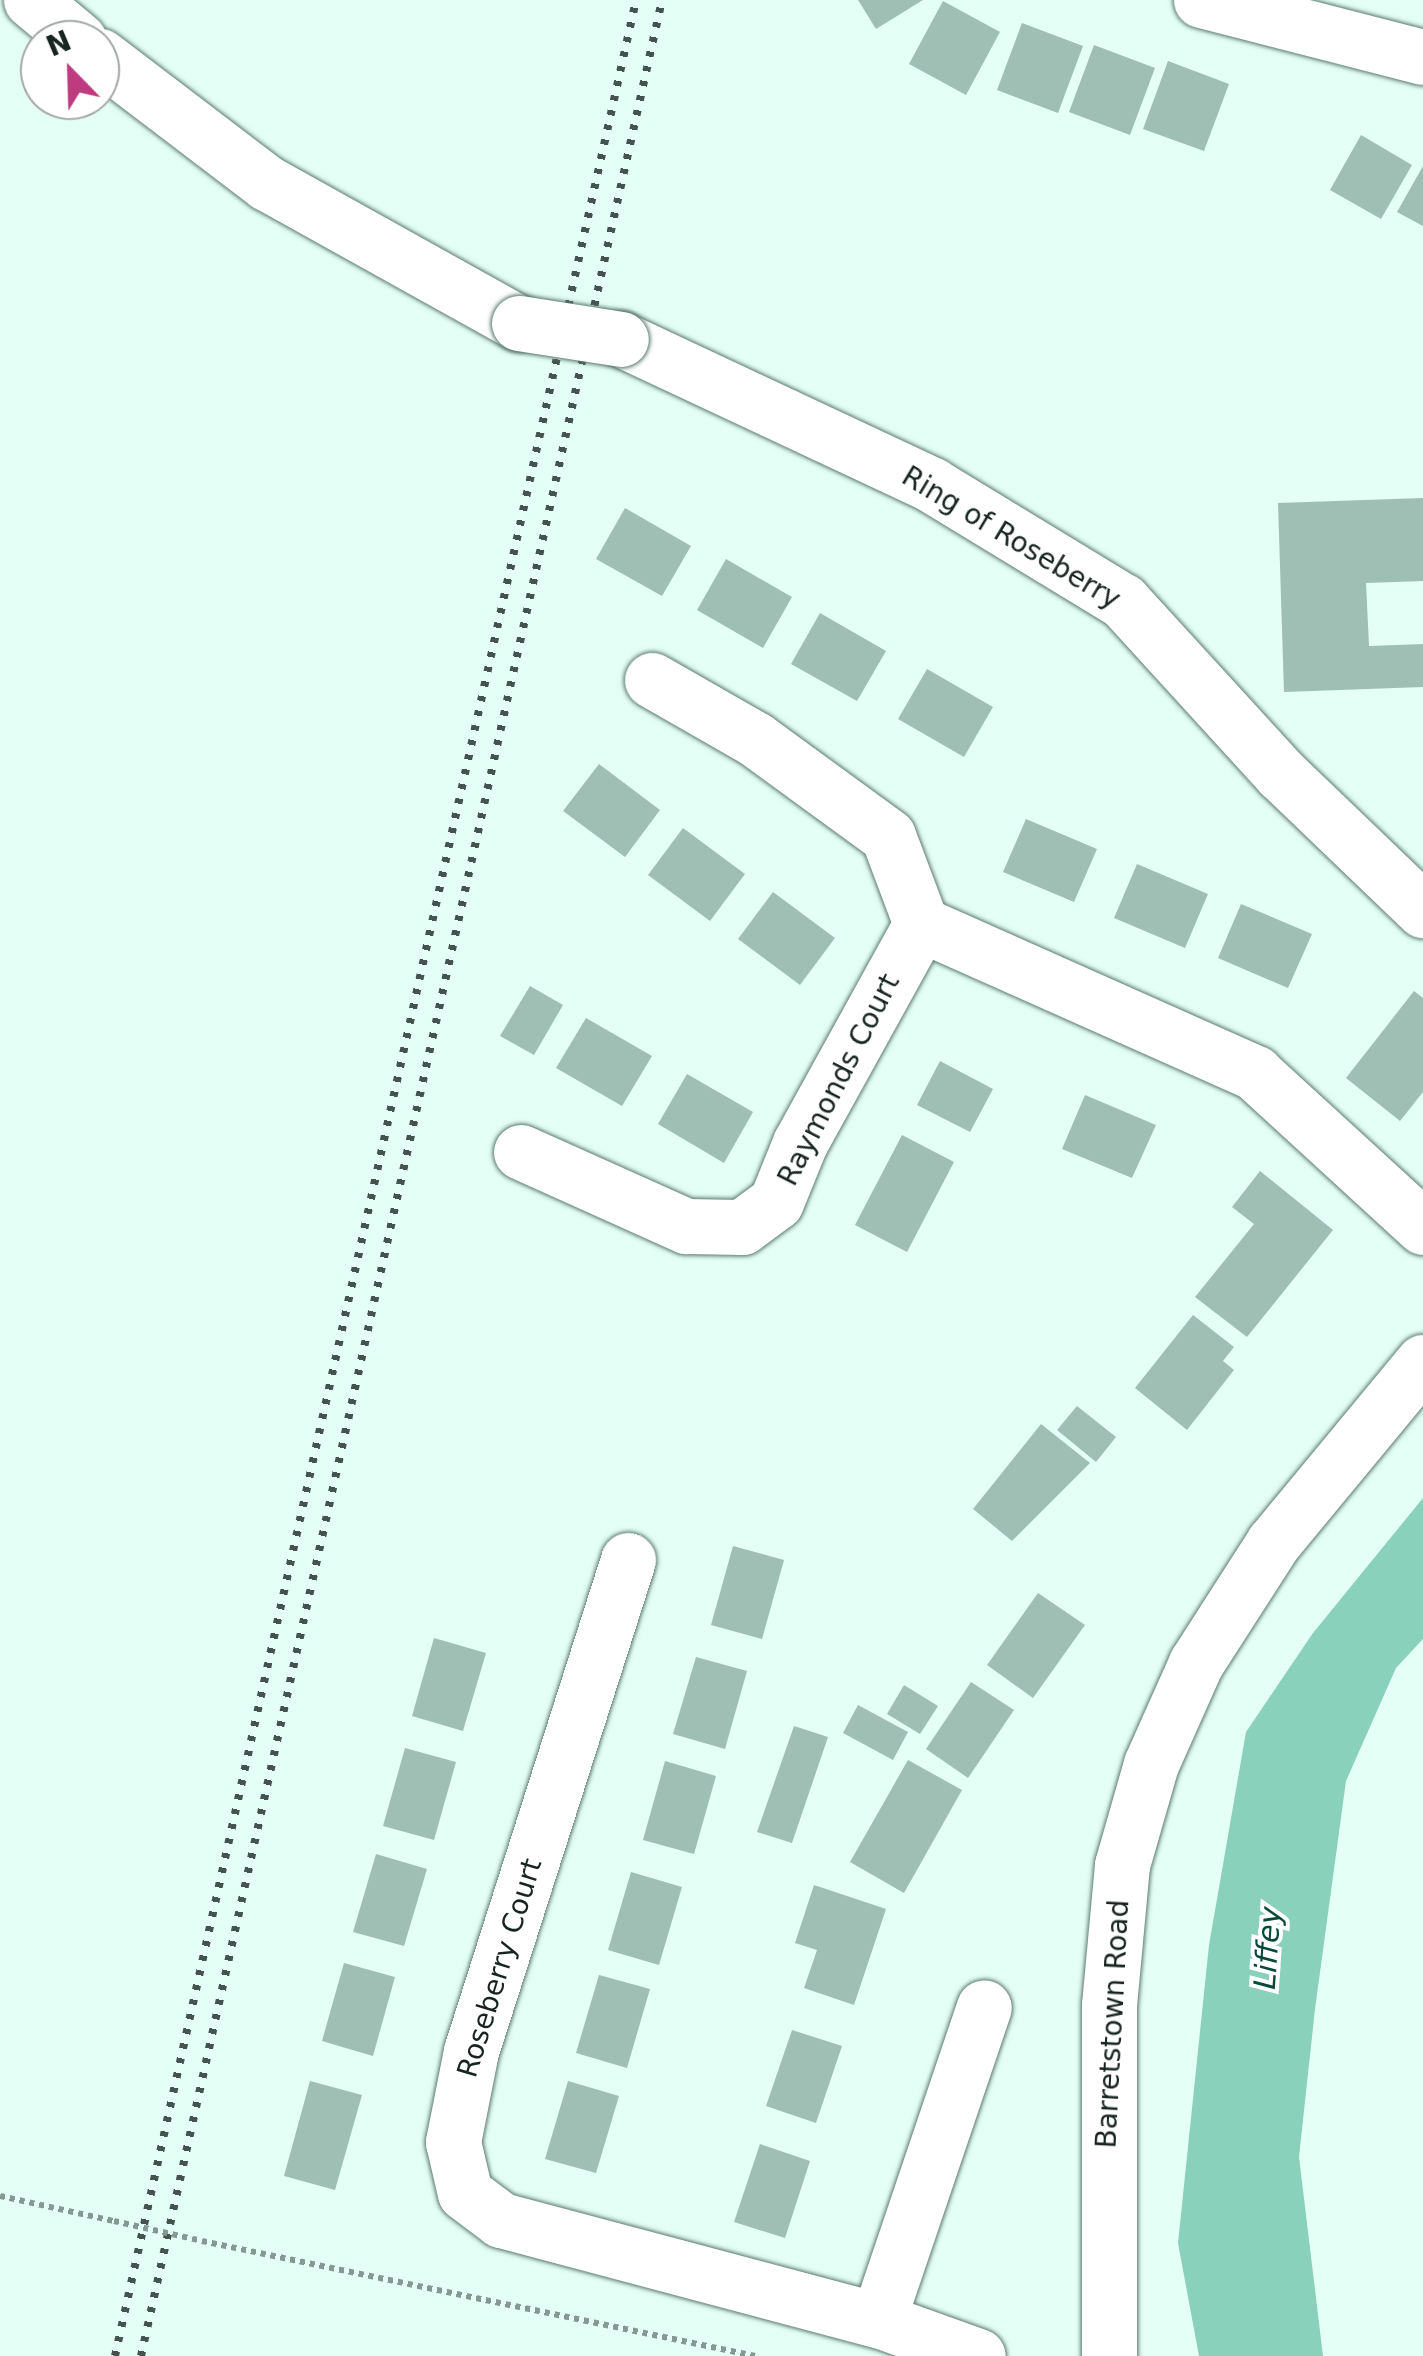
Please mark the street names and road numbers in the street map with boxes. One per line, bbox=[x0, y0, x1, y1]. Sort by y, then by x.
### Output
street label: Ring of Roseberry bbox=[896, 460, 1126, 616]
street label: Raymonds Court bbox=[771, 969, 907, 1191]
street label: Roseberry Court bbox=[451, 1855, 549, 2081]
street label: Barretstown Road bbox=[1090, 1899, 1136, 2149]

